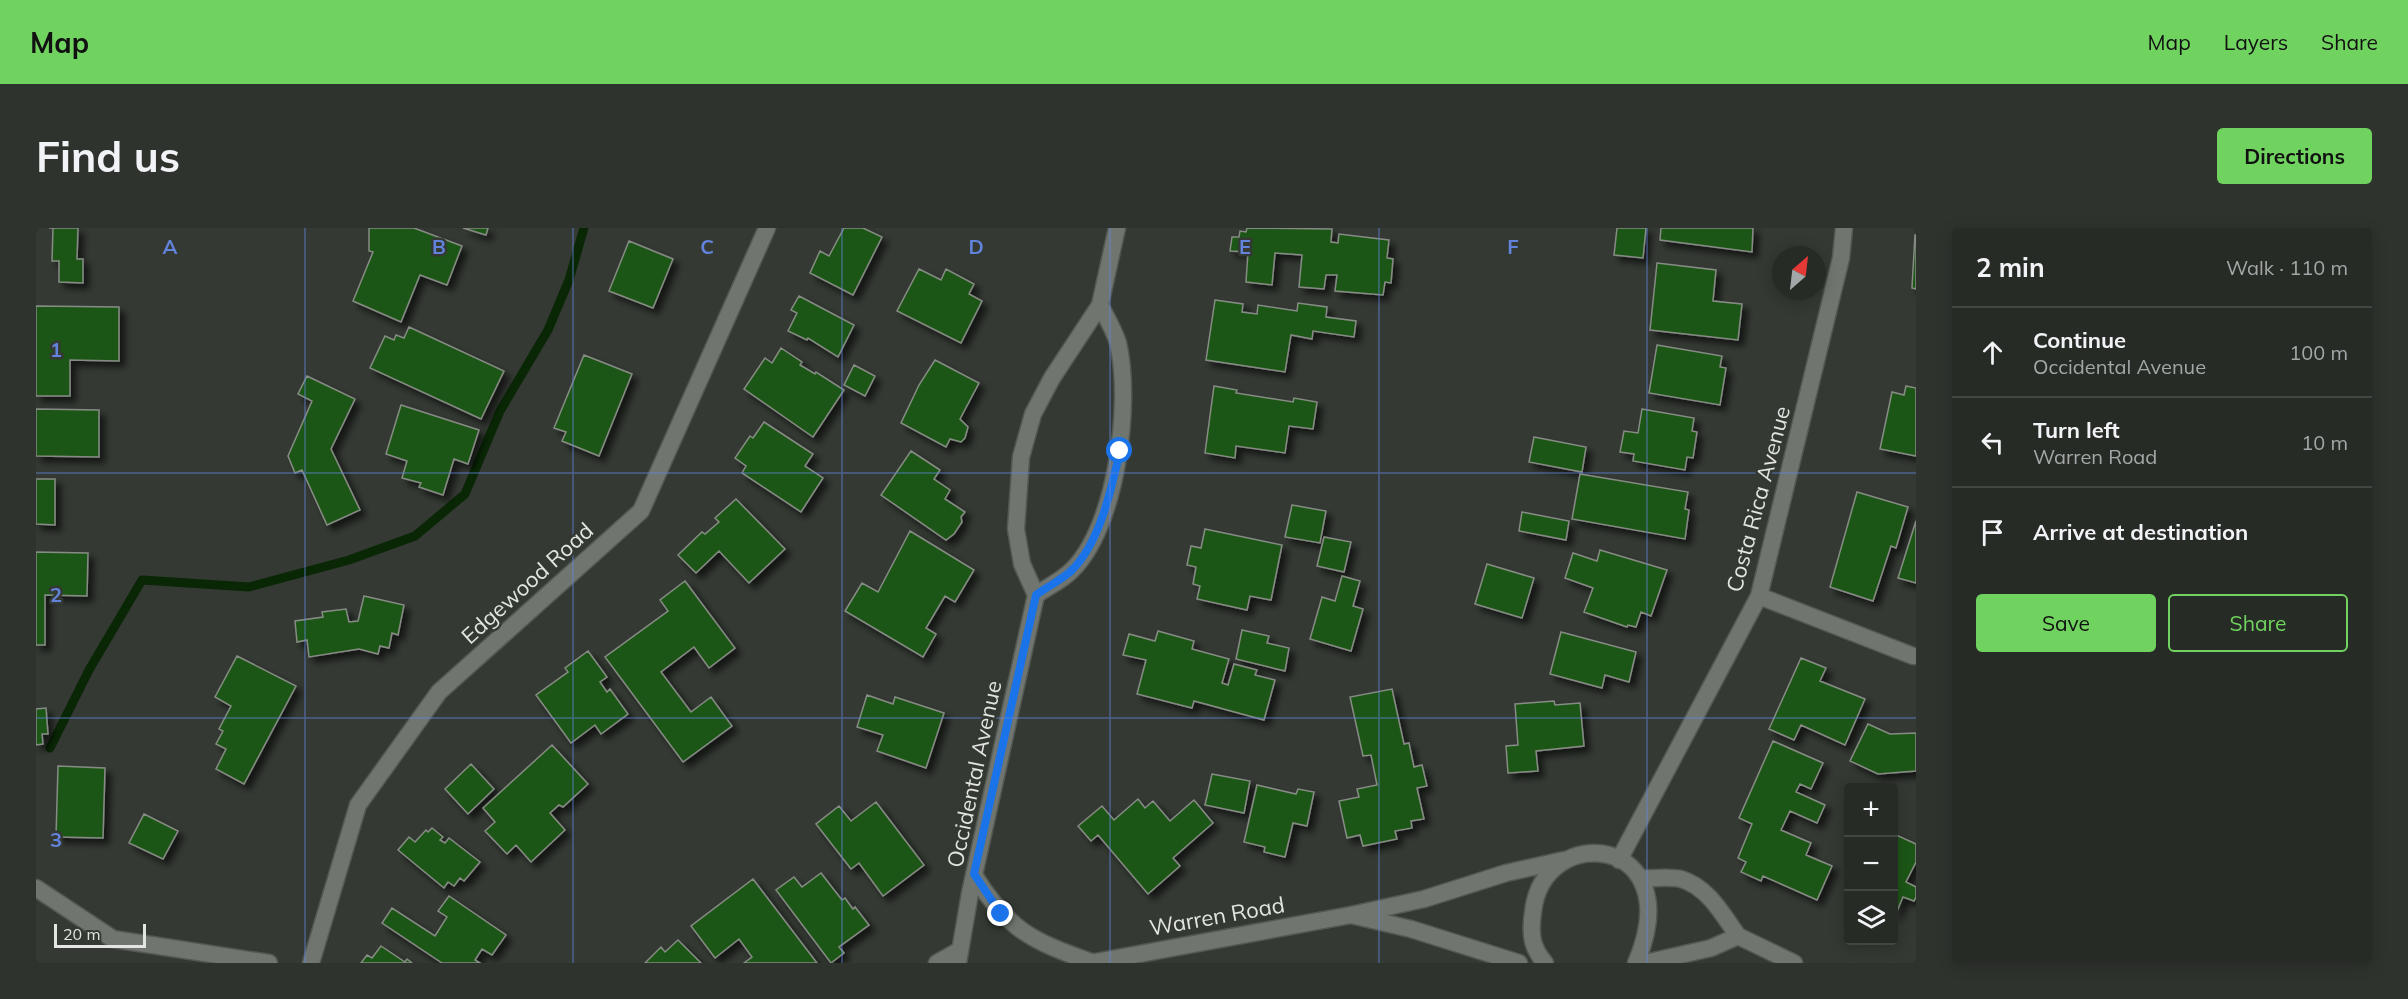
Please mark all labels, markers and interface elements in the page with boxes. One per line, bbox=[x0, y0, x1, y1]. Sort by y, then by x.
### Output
text: Map bbox=[30, 25, 89, 60]
text: Map bbox=[2148, 29, 2191, 55]
text: Layers bbox=[2224, 29, 2288, 55]
text: Share bbox=[2321, 29, 2378, 55]
button: Directions bbox=[2217, 128, 2372, 184]
text: Find us bbox=[36, 130, 180, 183]
text: A bbox=[163, 234, 178, 259]
text: B bbox=[432, 234, 446, 259]
text: C bbox=[700, 234, 714, 259]
text: D bbox=[968, 234, 984, 259]
text: E bbox=[1239, 234, 1251, 259]
text: F bbox=[1507, 234, 1519, 259]
north arrow bbox=[1772, 246, 1826, 300]
text: 2 min bbox=[1976, 251, 2045, 284]
text: Walk · 110 m bbox=[2226, 255, 2348, 280]
text: Continue bbox=[2033, 326, 2126, 354]
icon: ahead bbox=[1976, 336, 2009, 369]
text: 1 bbox=[50, 337, 62, 362]
text: 100 m bbox=[2289, 340, 2348, 365]
text: Occidental Avenue bbox=[2033, 354, 2206, 379]
street label: Costa Rica Avenue bbox=[1720, 403, 1796, 595]
text: Turn left bbox=[2033, 416, 2120, 444]
icon: left bbox=[1976, 426, 2009, 459]
text: 10 m bbox=[2301, 430, 2348, 455]
route start bbox=[1106, 437, 1132, 463]
text: Warren Road bbox=[2033, 444, 2157, 469]
street label: Edgewood Road bbox=[455, 516, 599, 650]
icon: arrive bbox=[1976, 516, 2009, 549]
text: Arrive at destination bbox=[2033, 518, 2248, 546]
text: 2 bbox=[50, 582, 62, 607]
button: Save bbox=[1976, 594, 2156, 652]
button: Share bbox=[2168, 594, 2348, 652]
street label: Occidental Avenue bbox=[941, 678, 1007, 870]
map controls bbox=[1844, 783, 1898, 945]
button: + bbox=[1844, 783, 1898, 837]
text: 3 bbox=[50, 827, 62, 852]
button: − bbox=[1844, 837, 1898, 891]
street label: Warren Road bbox=[1147, 890, 1287, 942]
button: layers bbox=[1844, 891, 1898, 945]
route end bbox=[987, 900, 1013, 926]
scale bar bbox=[54, 921, 146, 948]
text: 20 m bbox=[63, 924, 100, 944]

